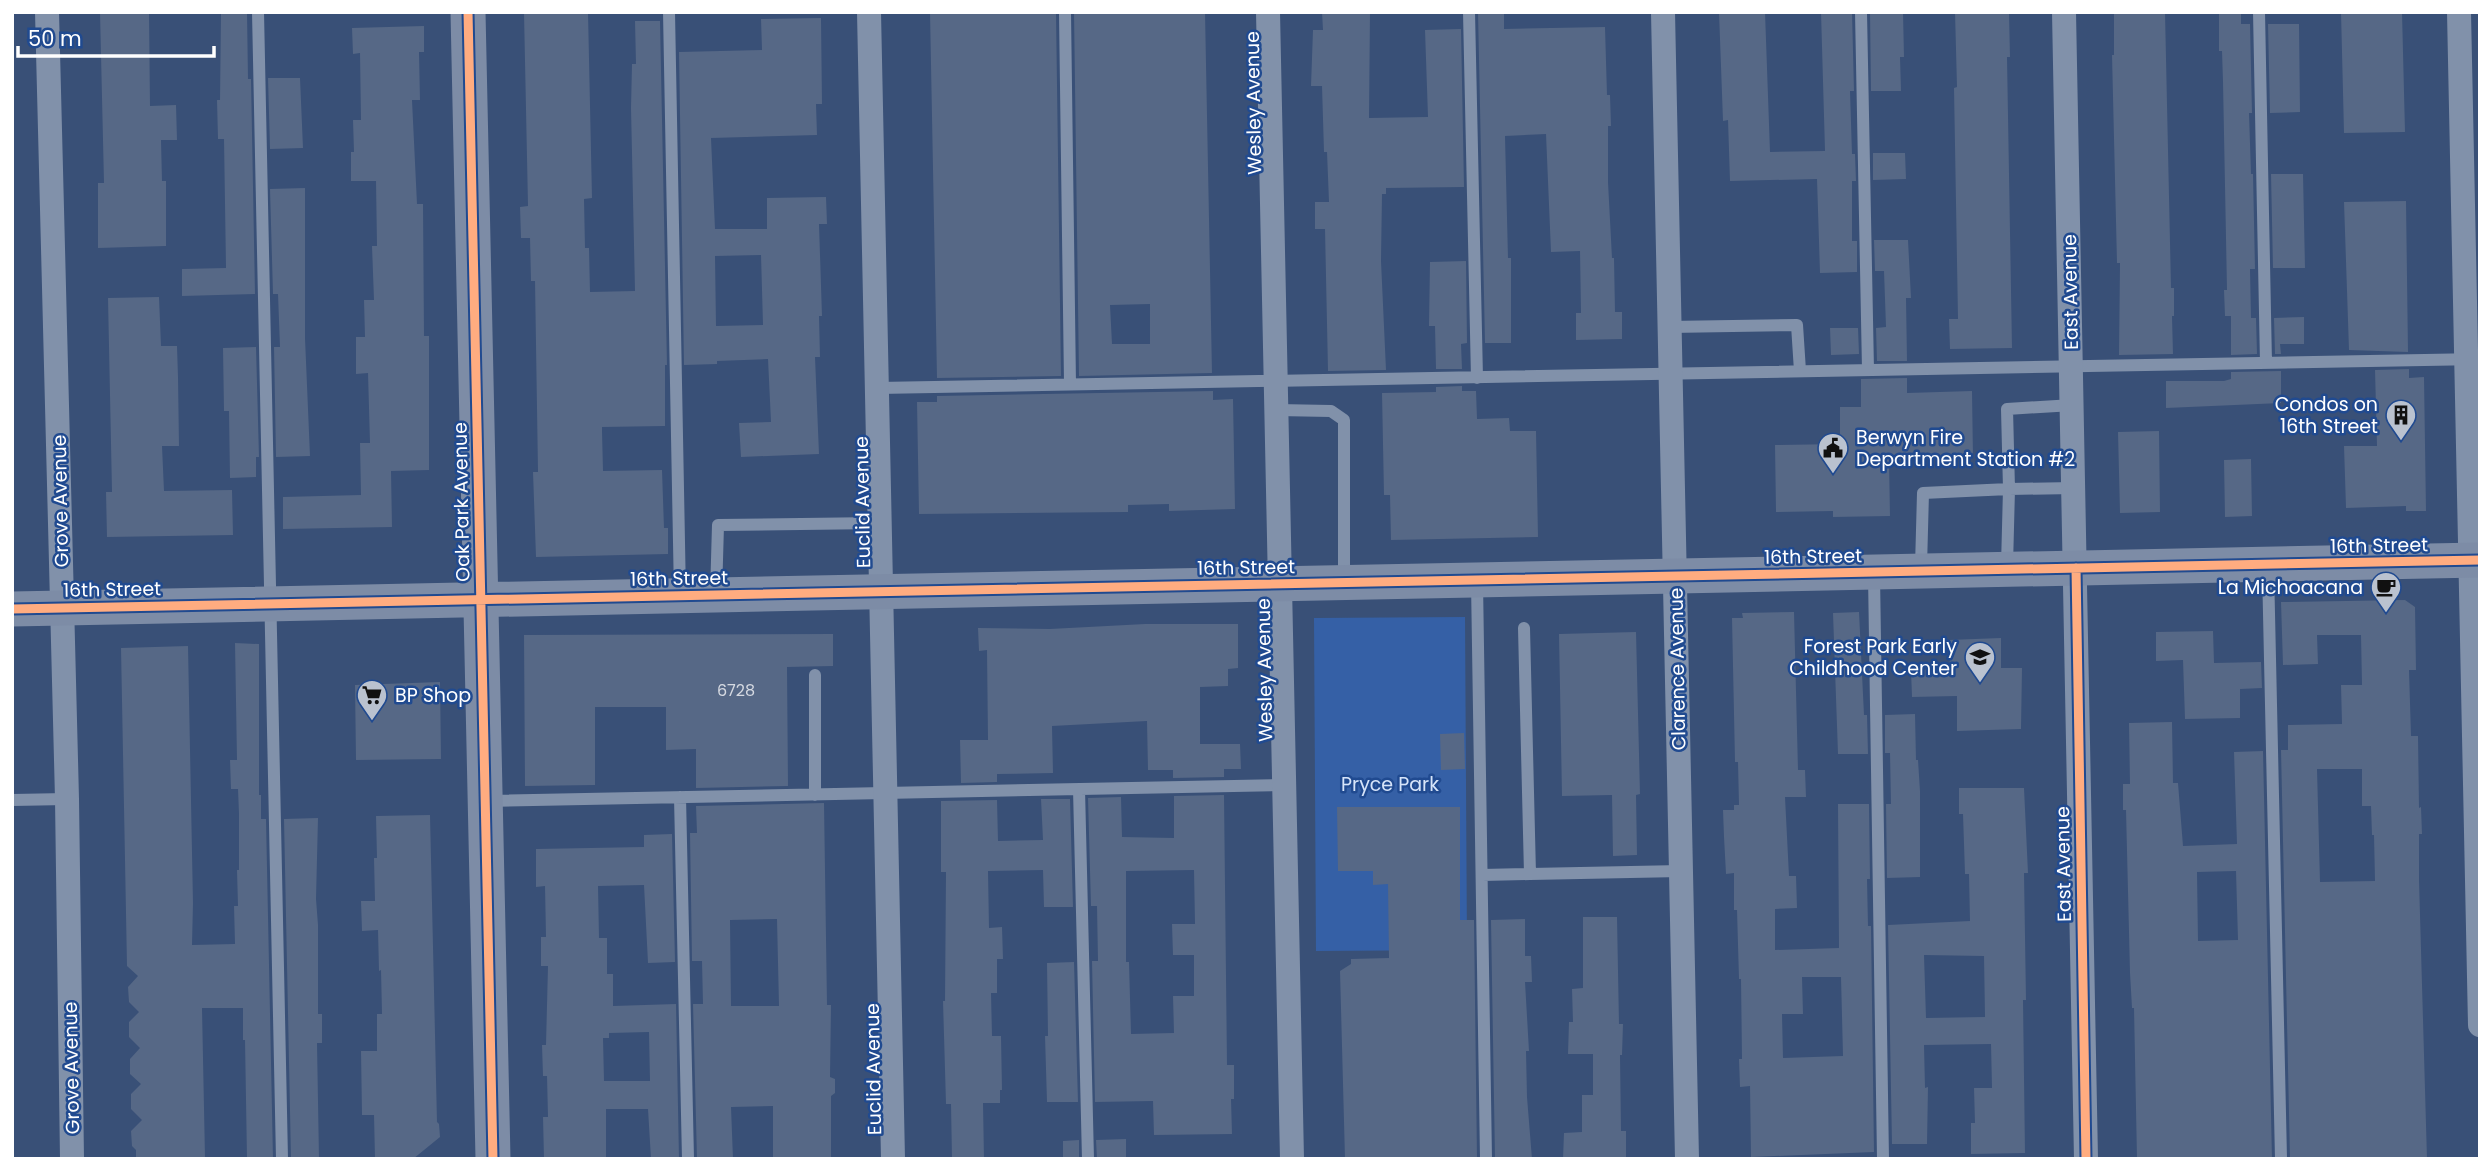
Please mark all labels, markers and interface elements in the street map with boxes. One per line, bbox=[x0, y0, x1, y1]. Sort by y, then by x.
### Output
scale bar bbox=[18, 14, 214, 58]
text: 50 m bbox=[28, 24, 82, 53]
street label: Wesley Avenue bbox=[1239, 31, 1268, 175]
street label: East Avenue bbox=[2056, 234, 2085, 350]
place label: Condos on 16th Street bbox=[2275, 391, 2378, 440]
building icon: Condos on 16th Street bbox=[2384, 398, 2418, 442]
street label: Oak Park Avenue bbox=[447, 422, 476, 582]
place label: Berwyn Fire Department Station #2 bbox=[1856, 424, 2075, 473]
public building icon: Berwyn Fire Department Station #2 bbox=[1816, 431, 1850, 475]
street label: Grove Avenue bbox=[46, 434, 75, 568]
street label: Euclid Avenue bbox=[848, 436, 877, 568]
street label: 16th Street bbox=[2330, 531, 2428, 560]
street label: 16th Street bbox=[1764, 542, 1862, 571]
street label: 16th Street bbox=[1197, 553, 1295, 582]
street label: 16th Street bbox=[630, 564, 728, 593]
cafe icon: La Michoacana bbox=[2369, 570, 2403, 614]
place label: La Michoacana bbox=[2218, 574, 2363, 601]
street label: 16th Street bbox=[63, 575, 161, 604]
street label: Clarence Avenue bbox=[1663, 587, 1692, 751]
street label: Wesley Avenue bbox=[1250, 598, 1279, 742]
place label: Forest Park Early Childhood Center bbox=[1789, 633, 1957, 682]
school or university icon: Forest Park Early Childhood Center bbox=[1963, 640, 1997, 684]
supermarket icon: BP Shop bbox=[355, 678, 389, 722]
house number: 6728 bbox=[717, 679, 755, 702]
place label: BP Shop bbox=[395, 682, 471, 709]
park label: Pryce Park bbox=[1341, 771, 1439, 798]
street label: East Avenue bbox=[2049, 806, 2078, 922]
street label: Grove Avenue bbox=[57, 1001, 86, 1135]
street label: Euclid Avenue bbox=[859, 1003, 888, 1135]

